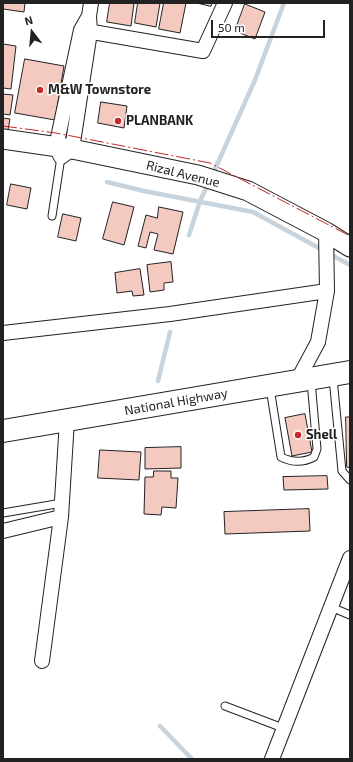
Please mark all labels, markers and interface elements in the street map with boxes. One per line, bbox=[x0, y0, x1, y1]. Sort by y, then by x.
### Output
north arrow bbox=[12, 12, 52, 52]
scale bar bbox=[213, 12, 327, 38]
text: N bbox=[23, 13, 34, 27]
text: 50 m bbox=[218, 20, 245, 34]
place label: M&W Townstore bbox=[48, 82, 151, 98]
marker: M&W Townstore bbox=[35, 85, 45, 95]
place label: PLANBANK bbox=[126, 113, 193, 129]
marker: PLANBANK bbox=[113, 116, 123, 126]
street label: Rizal Avenue bbox=[145, 157, 221, 191]
street label: National Highway bbox=[123, 385, 229, 419]
place label: Shell bbox=[306, 427, 337, 443]
marker: Shell bbox=[293, 430, 303, 440]

